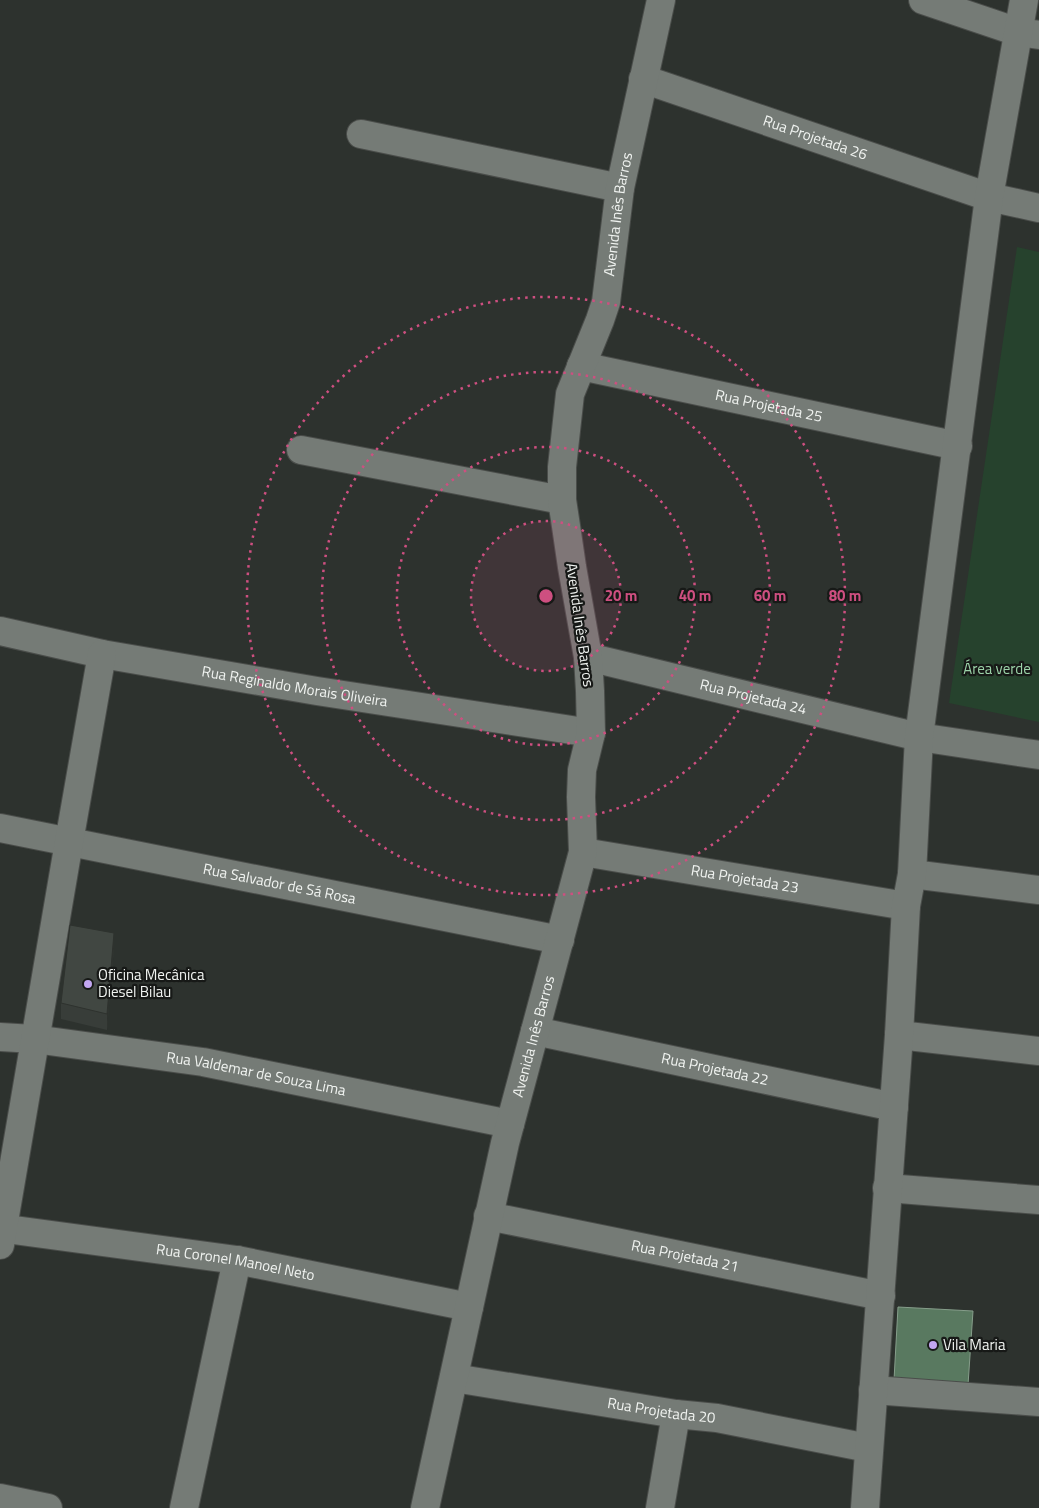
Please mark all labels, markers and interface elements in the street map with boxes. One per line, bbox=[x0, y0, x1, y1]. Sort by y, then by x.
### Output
street label: Rua Projetada 26 bbox=[760, 109, 871, 166]
street label: Avenida Inês Barros bbox=[597, 150, 638, 278]
street label: Rua Projetada 25 bbox=[713, 383, 825, 428]
street label: Avenida Inês Barros bbox=[560, 561, 601, 688]
text: 20 m bbox=[605, 584, 637, 607]
text: 40 m bbox=[679, 584, 711, 607]
text: 60 m bbox=[754, 584, 786, 607]
text: 80 m bbox=[829, 584, 861, 607]
centre of rings bbox=[537, 587, 555, 605]
park label: Área verde bbox=[963, 657, 1031, 680]
street label: Rua Reginaldo Morais Oliveira bbox=[200, 659, 390, 713]
street label: Rua Projetada 24 bbox=[698, 672, 809, 720]
street label: Rua Salvador de Sá Rosa bbox=[201, 857, 359, 910]
street label: Rua Projetada 23 bbox=[689, 858, 801, 899]
place label: Oficina Mecânica Diesel Bilau bbox=[98, 963, 205, 1003]
street label: Avenida Inês Barros bbox=[506, 973, 560, 1100]
marker: Oficina Mecânica Diesel Bilau bbox=[82, 978, 94, 990]
street label: Rua Valdemar de Souza Lima bbox=[165, 1045, 349, 1102]
street label: Rua Projetada 22 bbox=[659, 1046, 771, 1091]
street label: Rua Projetada 21 bbox=[629, 1233, 741, 1278]
street label: Rua Coronel Manoel Neto bbox=[155, 1237, 317, 1287]
place label: Vila Maria bbox=[943, 1333, 1006, 1356]
marker: Vila Maria bbox=[927, 1339, 939, 1351]
street label: Rua Projetada 20 bbox=[606, 1391, 717, 1429]

